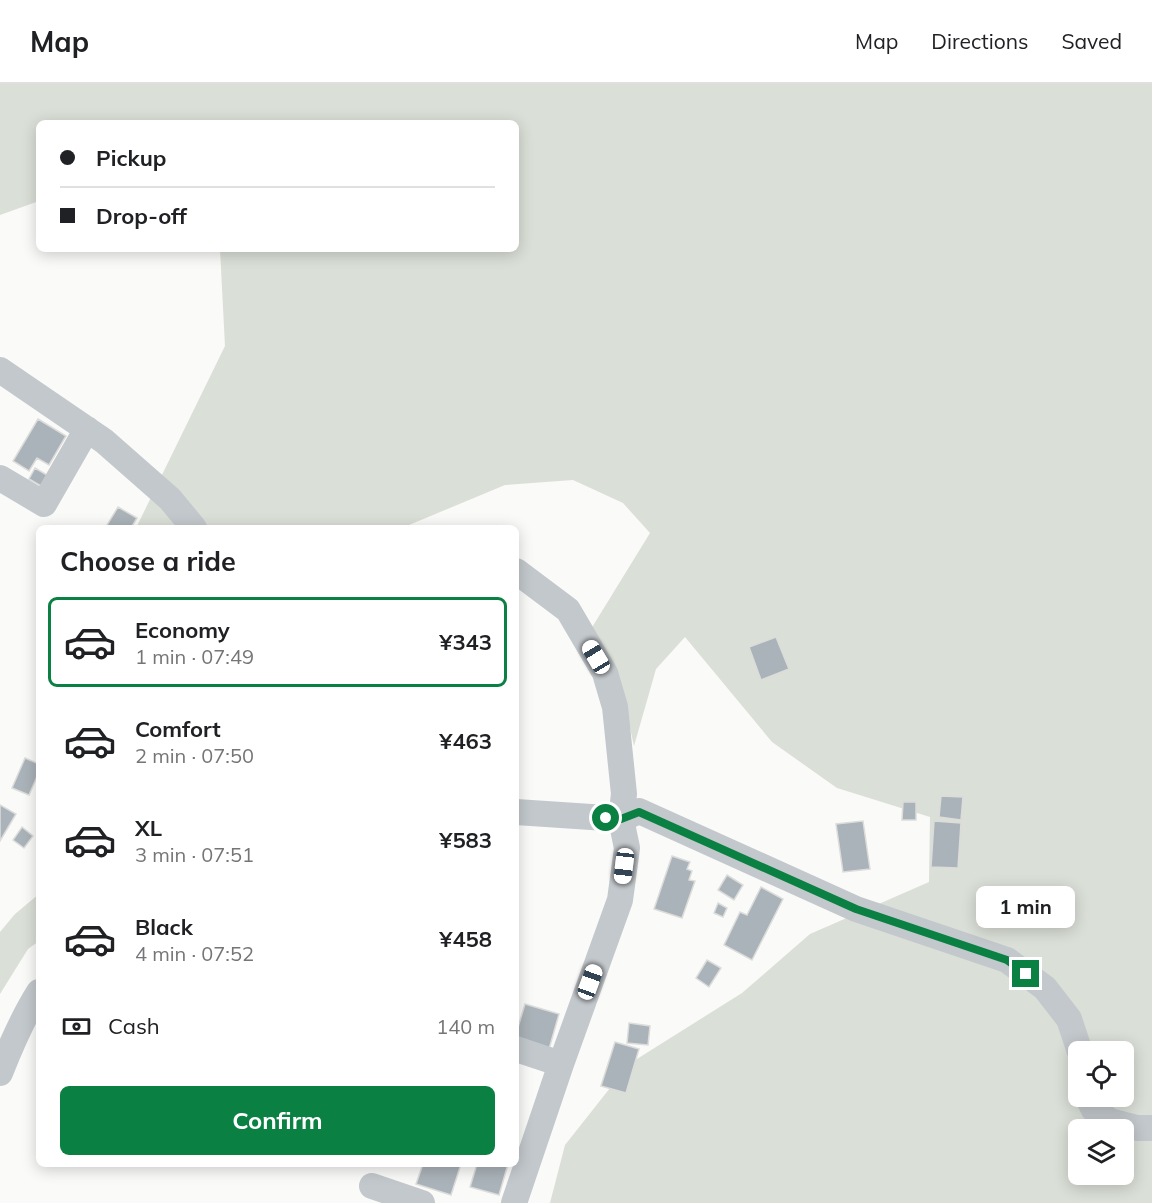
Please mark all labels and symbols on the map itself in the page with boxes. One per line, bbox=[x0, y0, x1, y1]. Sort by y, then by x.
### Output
car bbox=[579, 637, 613, 677]
route start bbox=[592, 804, 619, 831]
car bbox=[613, 847, 635, 885]
callout: 1 min bbox=[976, 887, 1076, 929]
route end bbox=[1012, 960, 1039, 987]
car bbox=[575, 962, 605, 1002]

